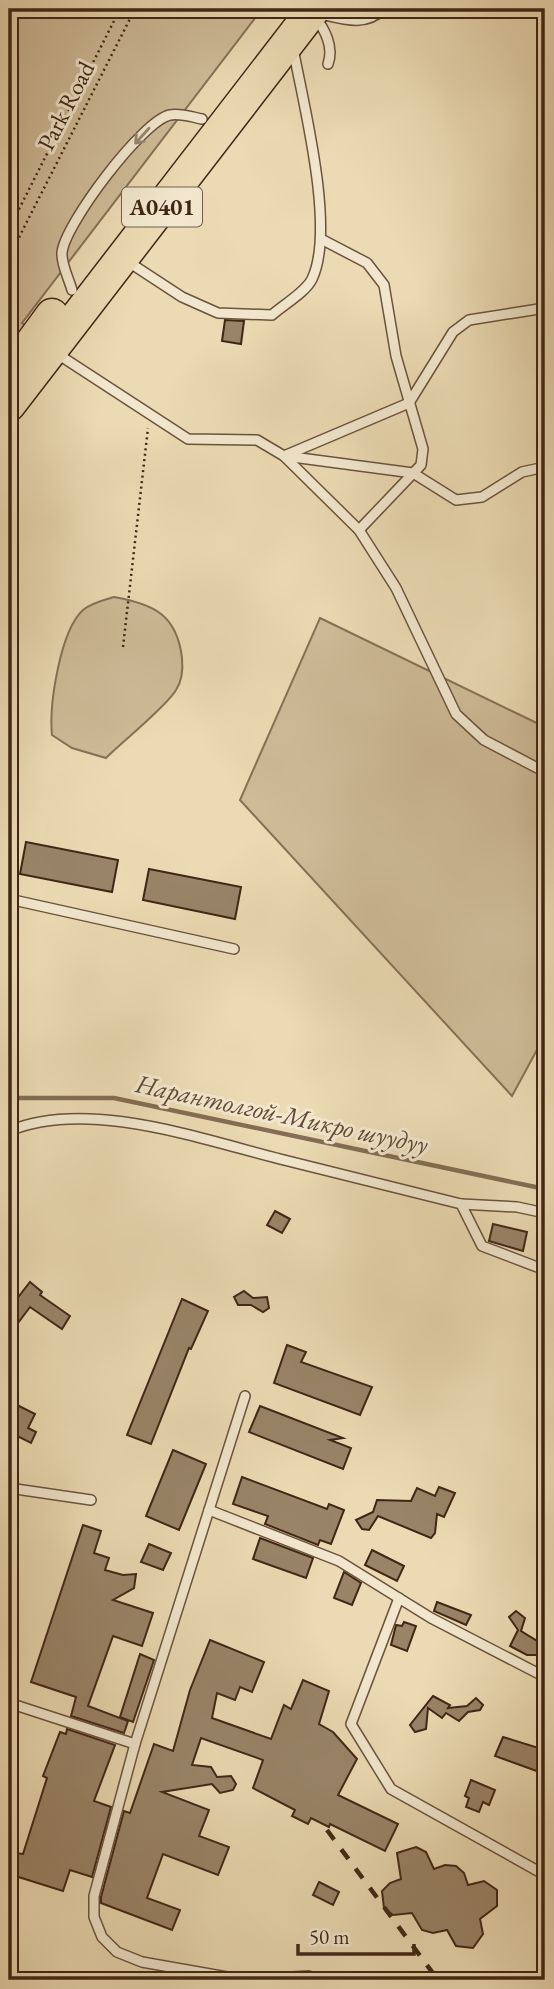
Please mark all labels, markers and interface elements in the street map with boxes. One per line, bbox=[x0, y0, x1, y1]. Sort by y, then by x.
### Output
street label: Park Road bbox=[30, 55, 102, 156]
one-way arrow bbox=[134, 127, 150, 145]
road number: A0401 bbox=[122, 188, 202, 227]
water label: Нарантолгой-Микро шуудуу bbox=[132, 1066, 432, 1162]
scale bar bbox=[298, 1912, 414, 1956]
text: 50 m bbox=[309, 1923, 350, 1950]

